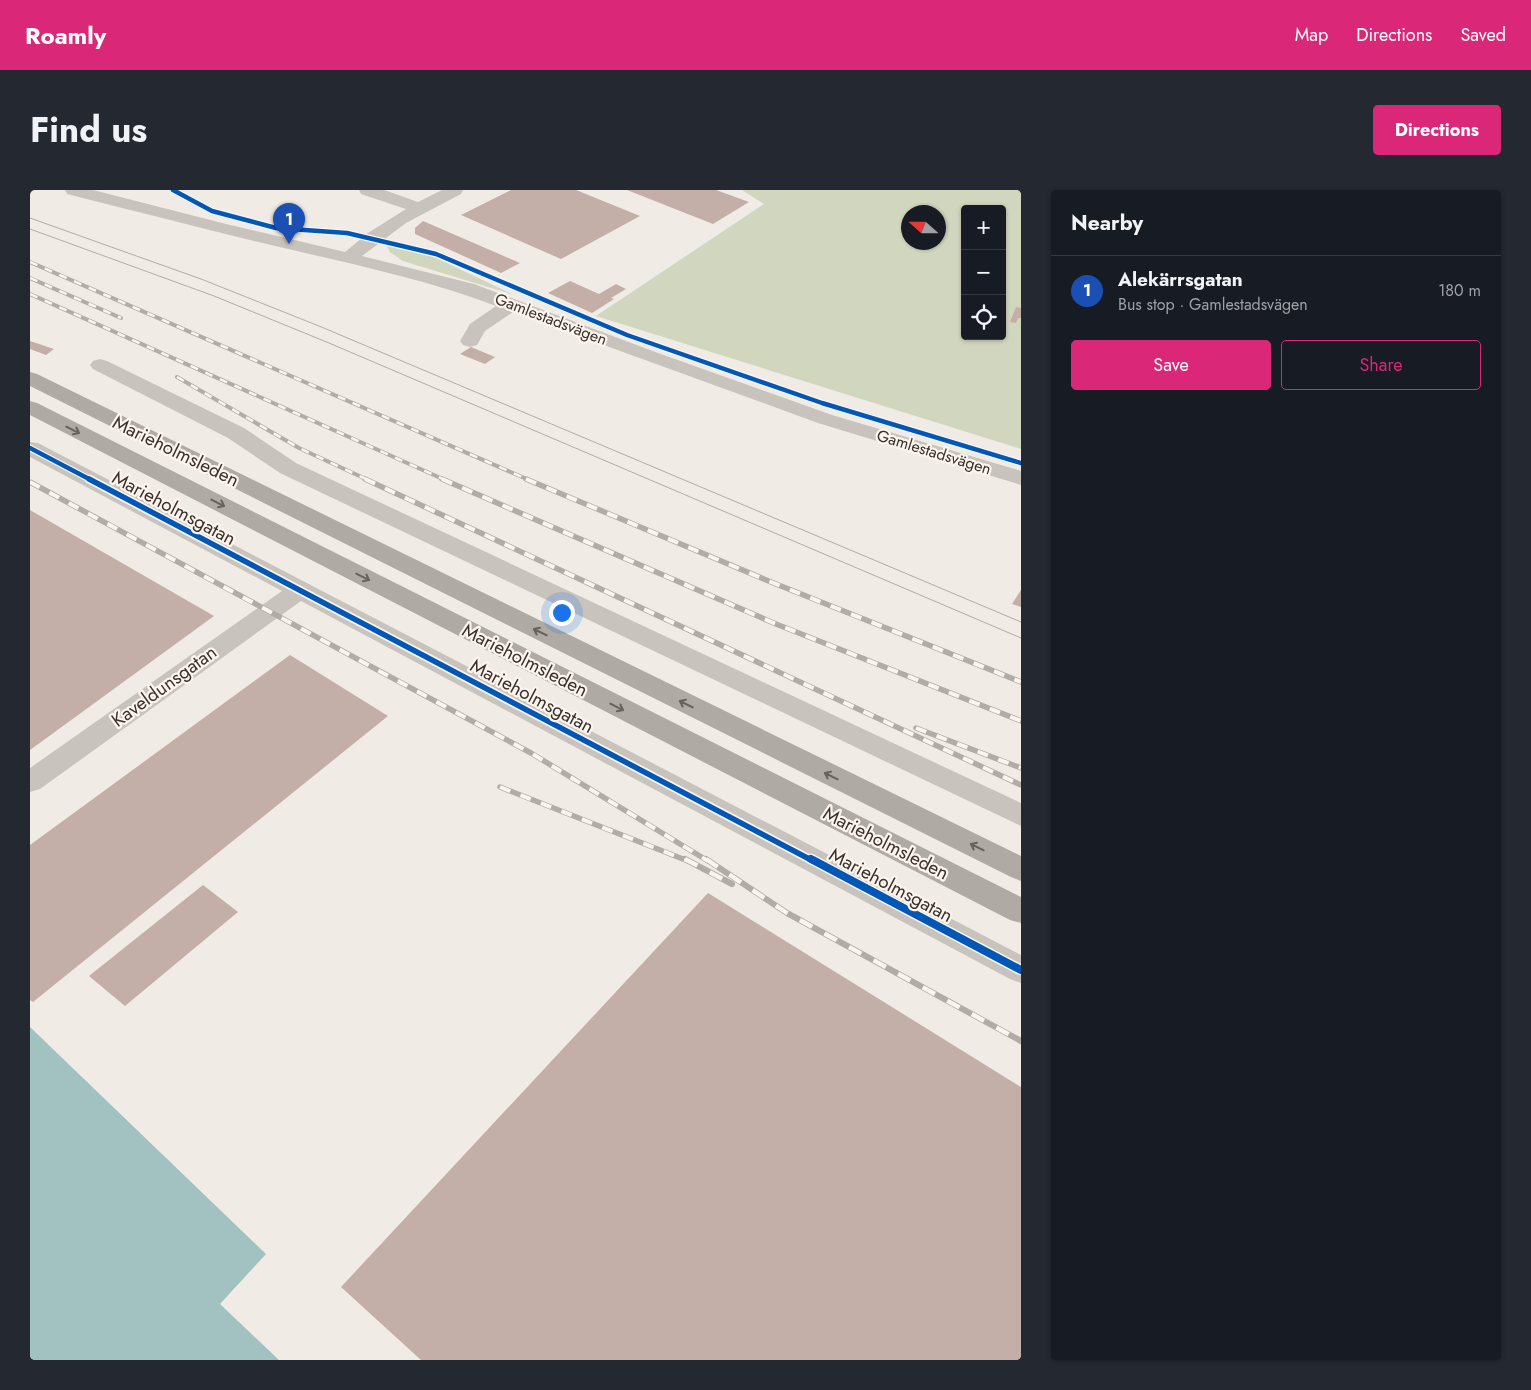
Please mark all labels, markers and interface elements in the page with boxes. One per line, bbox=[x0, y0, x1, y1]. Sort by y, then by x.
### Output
text: Roamly bbox=[25, 18, 106, 53]
text: Map bbox=[1295, 22, 1328, 48]
text: Directions bbox=[1356, 22, 1432, 48]
text: Saved bbox=[1460, 22, 1506, 48]
text: Find us bbox=[30, 105, 147, 155]
button: Directions bbox=[1373, 105, 1501, 155]
pin: 1 bbox=[273, 203, 305, 244]
north arrow bbox=[901, 205, 946, 250]
map controls bbox=[961, 205, 1006, 340]
button: + bbox=[961, 205, 1006, 250]
text: Nearby bbox=[1071, 208, 1143, 238]
button: − bbox=[961, 250, 1006, 295]
text: Alekärrsgatan bbox=[1118, 266, 1243, 293]
text: 1 bbox=[1083, 279, 1091, 302]
text: 180 m bbox=[1438, 279, 1481, 302]
street label: Gamlestadsvägen bbox=[492, 287, 610, 351]
text: Bus stop · Gamlestadsvägen bbox=[1118, 293, 1308, 316]
button: locate bbox=[961, 295, 1006, 340]
button: Save bbox=[1071, 340, 1271, 390]
button: Share bbox=[1281, 340, 1481, 390]
street label: Marieholmsleden bbox=[108, 409, 244, 493]
street label: Gamlestadsvägen bbox=[874, 424, 994, 480]
one-way arrow bbox=[66, 425, 81, 435]
street label: Marieholmsgatan bbox=[107, 464, 241, 552]
one-way arrow bbox=[210, 499, 225, 508]
one-way arrow bbox=[355, 573, 370, 582]
your location bbox=[549, 600, 575, 626]
street label: Marieholmsleden bbox=[458, 617, 592, 703]
one-way arrow bbox=[533, 627, 548, 636]
street label: Kaveldunsgatan bbox=[106, 639, 222, 733]
street label: Marieholmsgatan bbox=[465, 652, 599, 740]
one-way arrow bbox=[678, 699, 693, 709]
one-way arrow bbox=[609, 702, 624, 712]
one-way arrow bbox=[824, 771, 839, 780]
street label: Marieholmsleden bbox=[819, 800, 953, 886]
street label: Marieholmsgatan bbox=[824, 841, 958, 929]
one-way arrow bbox=[970, 842, 985, 852]

